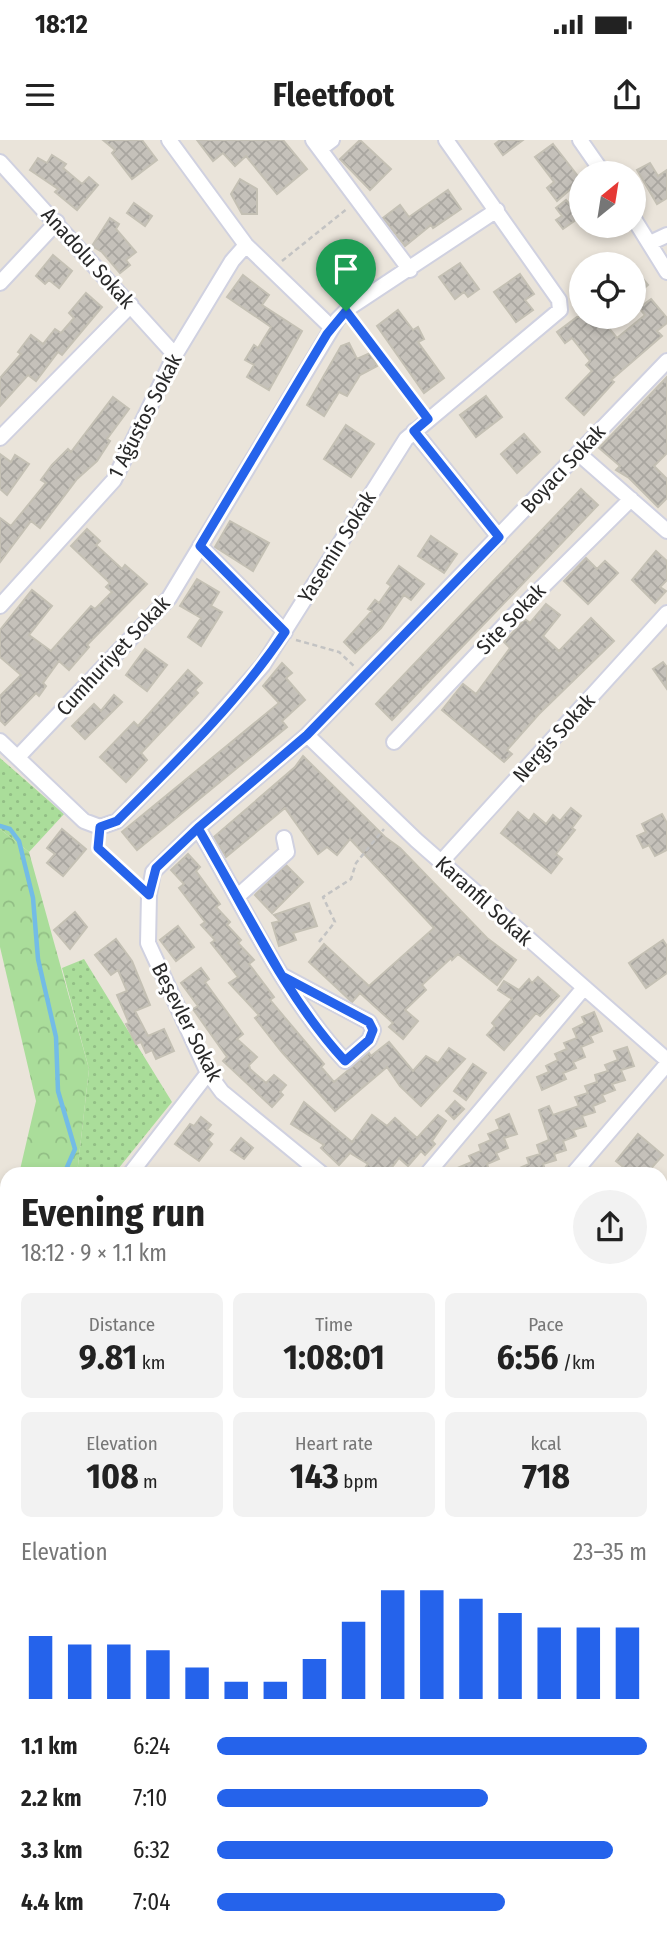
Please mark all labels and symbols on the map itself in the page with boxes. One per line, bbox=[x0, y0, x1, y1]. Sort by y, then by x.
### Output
north arrow bbox=[569, 161, 646, 238]
street label: Anadolu Sokak bbox=[36, 202, 140, 314]
pin bbox=[316, 239, 376, 311]
street label: 1 Ağustos Sokak bbox=[102, 349, 188, 483]
street label: Boyacı Sokak bbox=[515, 419, 611, 519]
street label: Yasemin Sokak bbox=[292, 486, 382, 608]
street label: Site Sokak bbox=[471, 578, 551, 660]
street label: Cumhuriyet Sokak bbox=[51, 590, 175, 721]
street label: Nergis Sokak bbox=[507, 688, 601, 788]
street label: Karanfil Sokak bbox=[430, 851, 538, 952]
street label: Beşevler Sokak bbox=[146, 958, 228, 1086]

